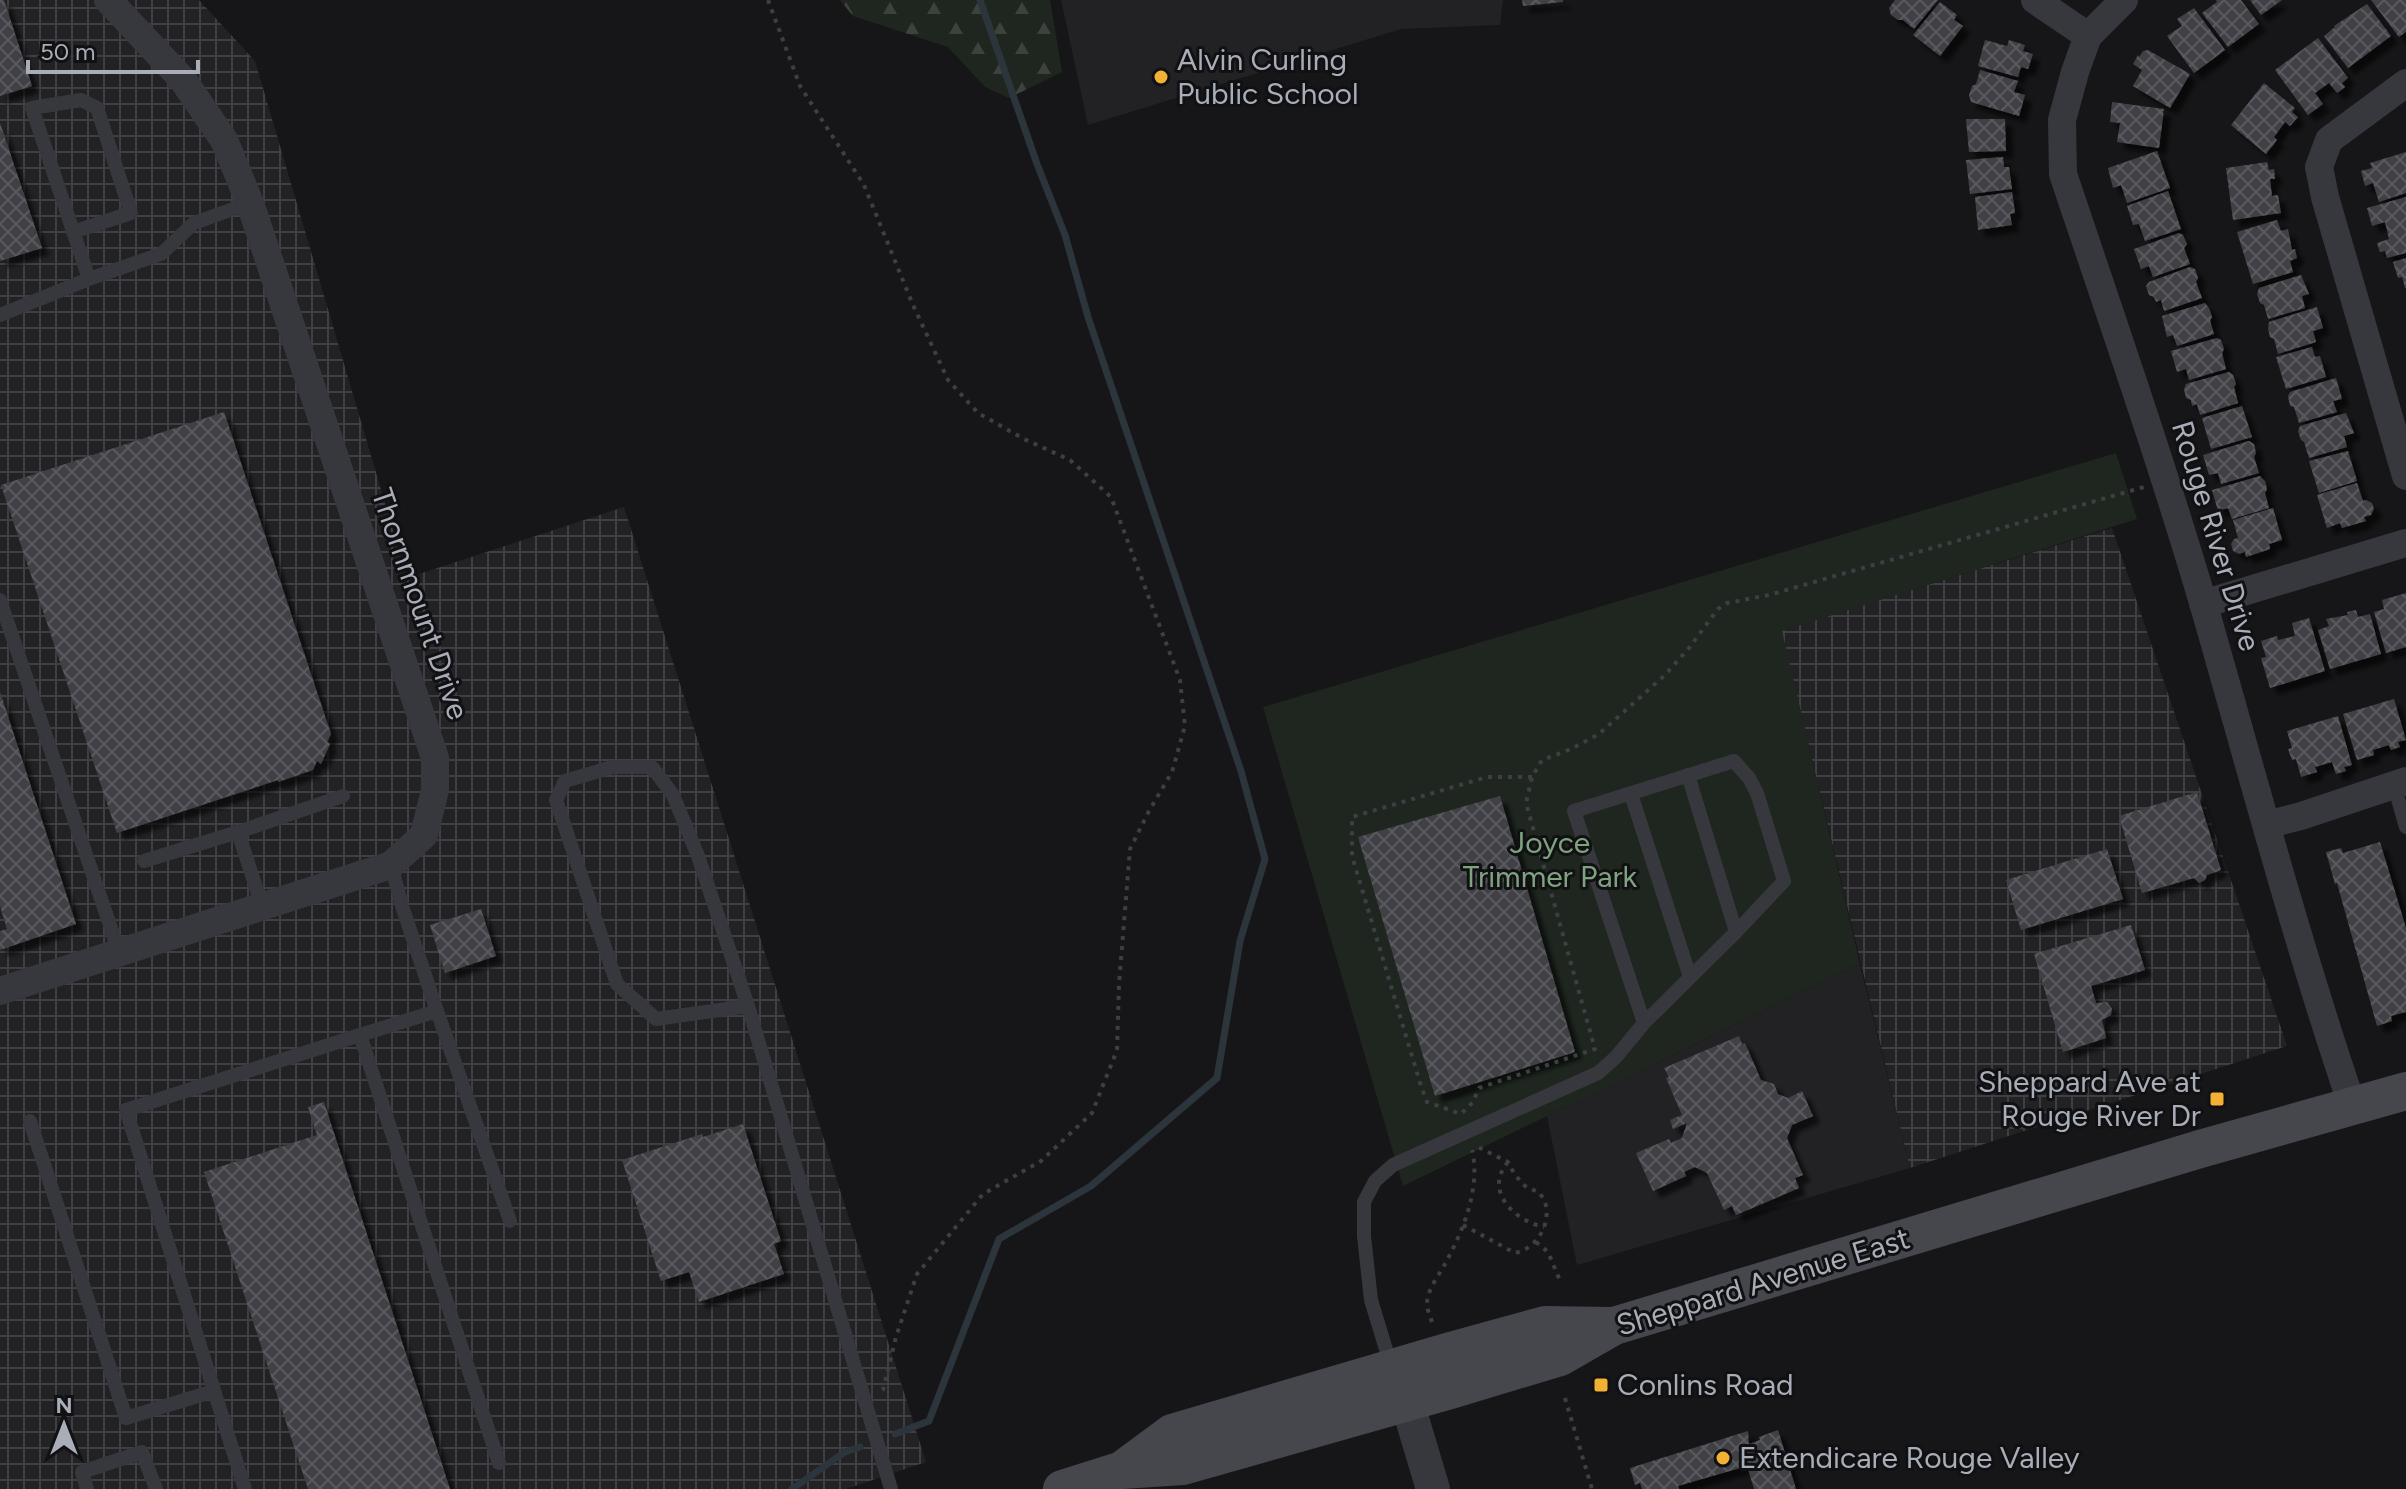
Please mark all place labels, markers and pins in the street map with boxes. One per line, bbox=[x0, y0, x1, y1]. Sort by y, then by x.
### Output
place label: Alvin Curling Public School bbox=[1177, 41, 1359, 112]
marker: Alvin Curling Public School bbox=[1152, 68, 1170, 86]
place label: Sheppard Ave at Rouge River Dr bbox=[1978, 1063, 2201, 1134]
marker: Sheppard Ave at Rouge River Dr bbox=[2208, 1090, 2226, 1108]
place label: Conlins Road bbox=[1617, 1366, 1794, 1403]
marker: Conlins Road bbox=[1592, 1376, 1610, 1394]
place label: Extendicare Rouge Valley bbox=[1739, 1439, 2080, 1476]
marker: Extendicare Rouge Valley bbox=[1714, 1449, 1732, 1467]

